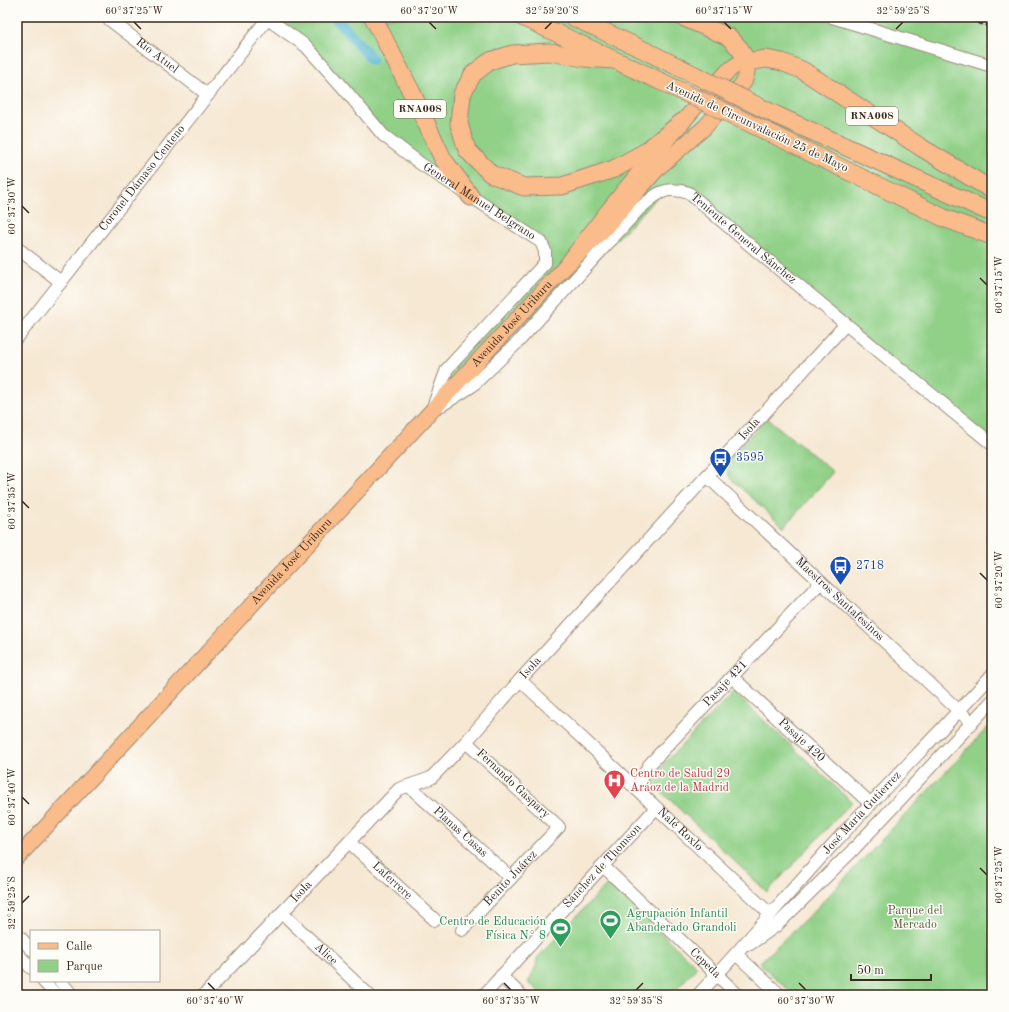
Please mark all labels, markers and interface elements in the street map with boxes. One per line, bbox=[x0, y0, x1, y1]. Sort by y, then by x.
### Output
text: 60°37'25"W bbox=[105, 6, 163, 16]
text: 60°37'20"W bbox=[400, 6, 458, 16]
text: 32°59'20"S bbox=[525, 6, 579, 16]
text: 60°37'15"W bbox=[695, 6, 753, 16]
text: 32°59'25"S bbox=[876, 6, 930, 16]
street label: Rio Atuel bbox=[133, 36, 180, 76]
street label: Avenida de Circunvalación 25 de Mayo bbox=[664, 78, 851, 175]
road number: RNA008 bbox=[394, 100, 446, 118]
road number: RNA008 bbox=[846, 107, 898, 125]
street label: Coronel Dámaso Centeno bbox=[97, 123, 187, 234]
street label: General Manuel Belgrano bbox=[421, 161, 538, 243]
text: 60°37'30"W bbox=[7, 177, 17, 235]
street label: Teniente General Sánchez bbox=[688, 191, 798, 287]
text: 60°37'15"W bbox=[994, 256, 1004, 314]
street label: Avenida José Uriburu bbox=[469, 278, 555, 370]
street label: Isola bbox=[737, 416, 763, 442]
bus stop icon: 3595 bbox=[708, 445, 734, 478]
place label: 3595 bbox=[736, 451, 764, 464]
text: 60°37'35"W bbox=[7, 472, 17, 530]
street label: Avenida José Uriburu bbox=[249, 516, 335, 607]
text: 60°37'20"W bbox=[994, 551, 1004, 609]
bus stop icon: 2718 bbox=[828, 553, 854, 586]
street label: Maestros Santafesinos bbox=[793, 555, 886, 643]
place label: 2718 bbox=[856, 560, 884, 572]
street label: Isola bbox=[518, 655, 544, 681]
street label: Pasaje 421 bbox=[701, 658, 750, 709]
street label: Pasaje 420 bbox=[776, 716, 827, 765]
street label: Fernando Gaspary bbox=[474, 747, 552, 821]
text: 60°37'40"W bbox=[7, 768, 17, 826]
hospital icon: Centro de Salud 29 Aráoz de la Madrid bbox=[601, 768, 627, 801]
place label: Centro de Salud 29 Aráoz de la Madrid bbox=[630, 768, 730, 794]
street label: José María Gutierrez bbox=[821, 769, 904, 857]
street label: Planas Casas bbox=[431, 805, 490, 860]
street label: Nalé Roxlo bbox=[655, 806, 705, 854]
street label: Sánchez de Thomson bbox=[561, 822, 644, 910]
text: 60°37'25"W bbox=[994, 846, 1004, 904]
street label: Benito Juárez bbox=[482, 848, 540, 909]
street label: Laferrere bbox=[370, 860, 415, 902]
text: 32°59'25"S bbox=[7, 876, 17, 930]
street label: Isola bbox=[289, 879, 315, 905]
park label: Parque del Mercado bbox=[888, 905, 942, 931]
sports icon: Agrupación Infantil Abanderado Grandoli bbox=[598, 908, 624, 941]
place label: Agrupación Infantil Abanderado Grandoli bbox=[626, 908, 737, 934]
place label: Centro de Educación Física N° 8 bbox=[439, 916, 547, 942]
sports icon: Centro de Educación Física N° 8 bbox=[548, 916, 574, 949]
legend bbox=[30, 930, 160, 982]
text: Calle bbox=[66, 941, 92, 953]
street label: Alice bbox=[312, 941, 340, 968]
street label: Cepeda bbox=[687, 946, 723, 981]
scale bar bbox=[851, 956, 931, 982]
text: Parque bbox=[66, 961, 103, 973]
text: 50 m bbox=[857, 964, 884, 977]
text: 60°37'40"W bbox=[186, 996, 244, 1006]
text: 60°37'35"W bbox=[482, 996, 540, 1006]
text: 32°59'35"S bbox=[609, 996, 663, 1006]
text: 60°37'30"W bbox=[777, 996, 835, 1006]

